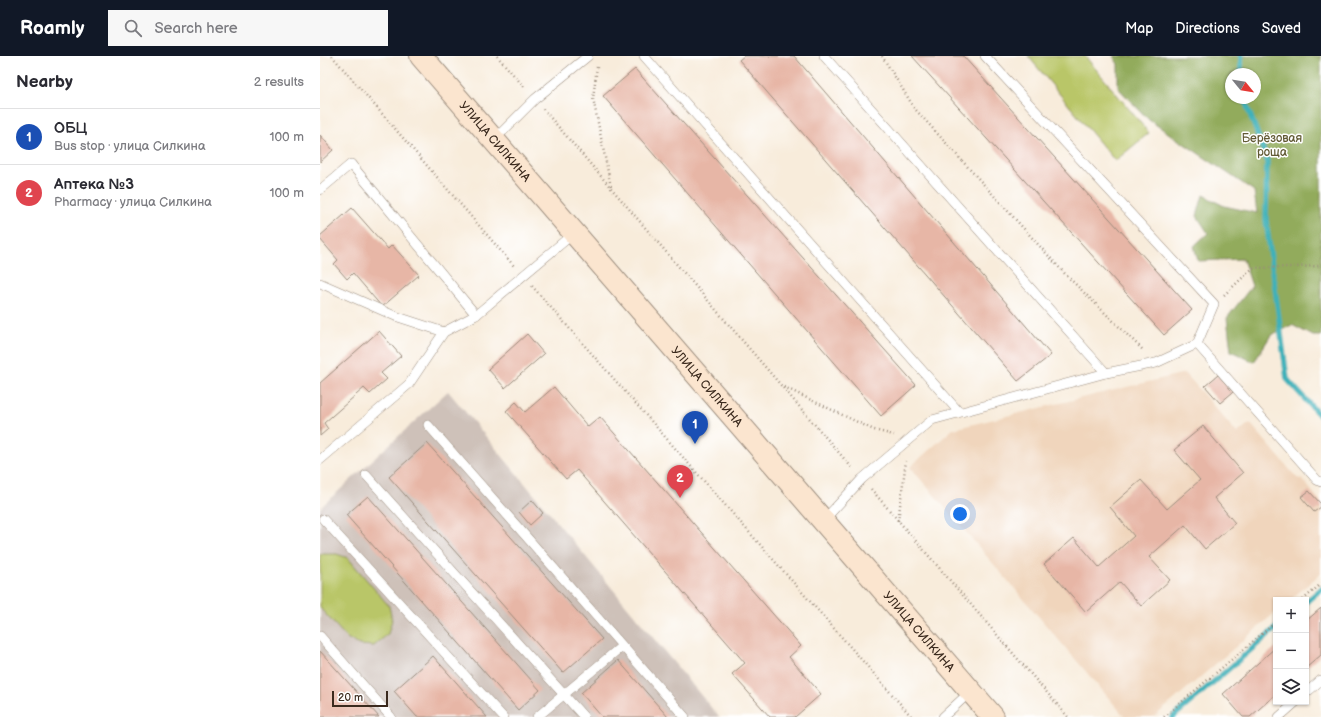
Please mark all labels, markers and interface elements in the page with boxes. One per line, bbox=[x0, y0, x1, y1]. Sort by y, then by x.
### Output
search box bbox=[108, 10, 388, 46]
text: Roamly bbox=[20, 17, 84, 40]
icon: search bbox=[122, 17, 144, 39]
text: Search here bbox=[154, 19, 238, 38]
text: Map bbox=[1125, 20, 1153, 37]
text: Directions bbox=[1175, 20, 1240, 37]
text: Saved bbox=[1262, 20, 1301, 37]
north arrow bbox=[1225, 68, 1261, 104]
text: Nearby bbox=[16, 72, 73, 92]
text: 2 results bbox=[254, 74, 304, 90]
street label: УЛИЦА СИЛКИНА bbox=[456, 98, 534, 185]
text: ОБЦ bbox=[54, 119, 87, 138]
text: 1 bbox=[26, 129, 32, 145]
text: 100 m bbox=[269, 129, 304, 145]
park label: Берёзовая роща bbox=[1242, 131, 1303, 160]
text: Bus stop · улица Силкина bbox=[54, 138, 206, 154]
text: Аптека №3 bbox=[54, 175, 134, 194]
text: 2 bbox=[25, 185, 33, 201]
text: 100 m bbox=[269, 185, 304, 201]
text: Pharmacy · улица Силкина bbox=[54, 194, 212, 210]
street label: УЛИЦА СИЛКИНА bbox=[668, 343, 746, 430]
pin: 1 bbox=[682, 411, 708, 444]
pin: 2 bbox=[667, 465, 693, 498]
your location bbox=[950, 504, 970, 524]
street label: УЛИЦА СИЛКИНА bbox=[880, 588, 958, 675]
map controls bbox=[1273, 597, 1309, 705]
button: + bbox=[1273, 597, 1309, 633]
button: − bbox=[1273, 633, 1309, 669]
button: layers bbox=[1273, 669, 1309, 705]
scale bar bbox=[332, 689, 388, 708]
text: 20 m bbox=[338, 691, 363, 704]

